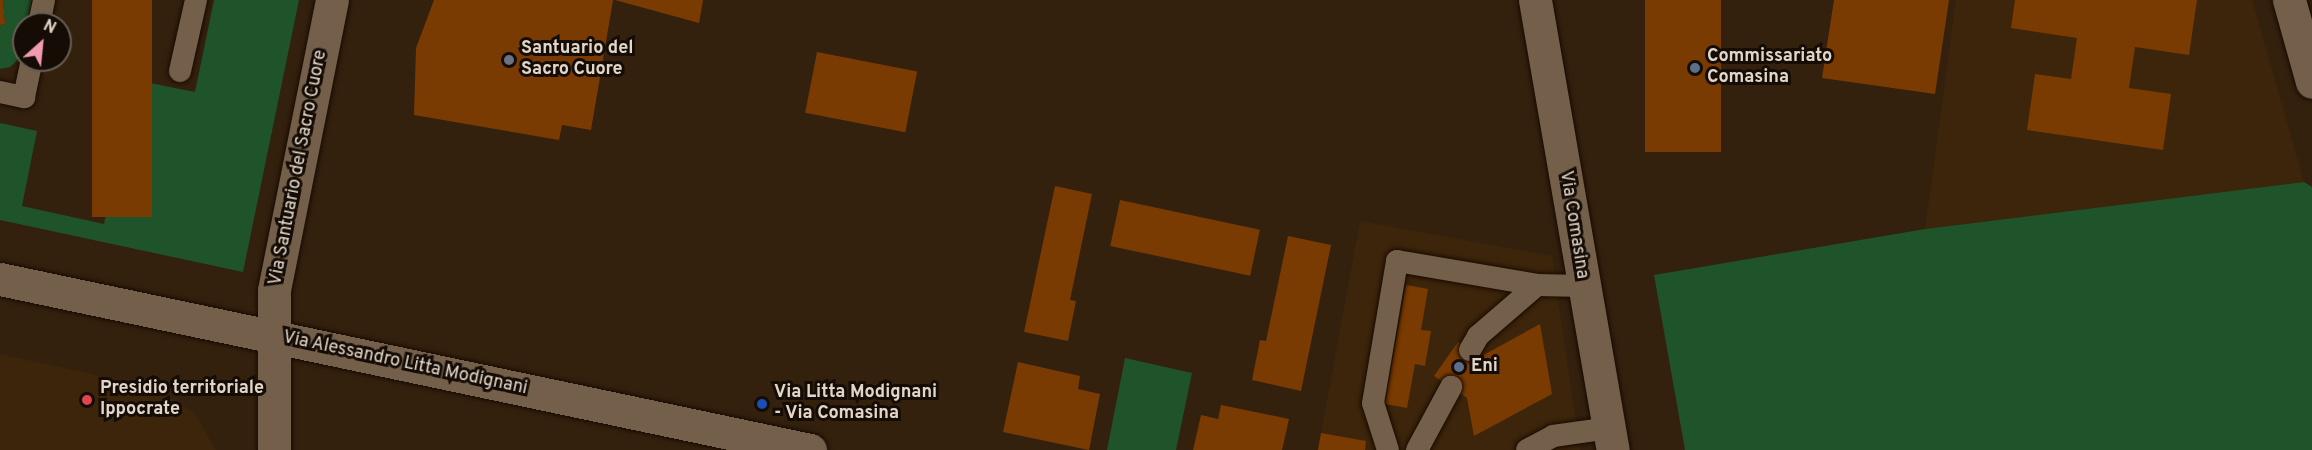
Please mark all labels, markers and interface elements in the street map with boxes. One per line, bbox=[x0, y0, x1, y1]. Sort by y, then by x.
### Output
north arrow bbox=[12, 12, 72, 72]
text: N bbox=[40, 16, 59, 39]
place label: Santuario del Sacro Cuore bbox=[521, 39, 634, 82]
place label: Commissariato Comasina bbox=[1707, 47, 1832, 90]
street label: Via Santuario del Sacro Cuore bbox=[266, 48, 332, 288]
marker: Santuario del Sacro Cuore bbox=[502, 53, 516, 67]
marker: Commissariato Comasina bbox=[1688, 61, 1702, 75]
street label: Via Comasina bbox=[1554, 169, 1592, 281]
street label: Via Alessandro Litta Modignani bbox=[280, 327, 530, 401]
place label: Eni bbox=[1471, 356, 1498, 378]
marker: Eni bbox=[1452, 360, 1466, 374]
place label: Presidio territoriale Ippocrate bbox=[100, 379, 264, 422]
place label: Via Litta Modignani - Via Comasina bbox=[774, 383, 937, 426]
marker: Presidio territoriale Ippocrate bbox=[78, 391, 96, 409]
marker: Via Litta Modignani - Via Comasina bbox=[755, 397, 769, 411]

